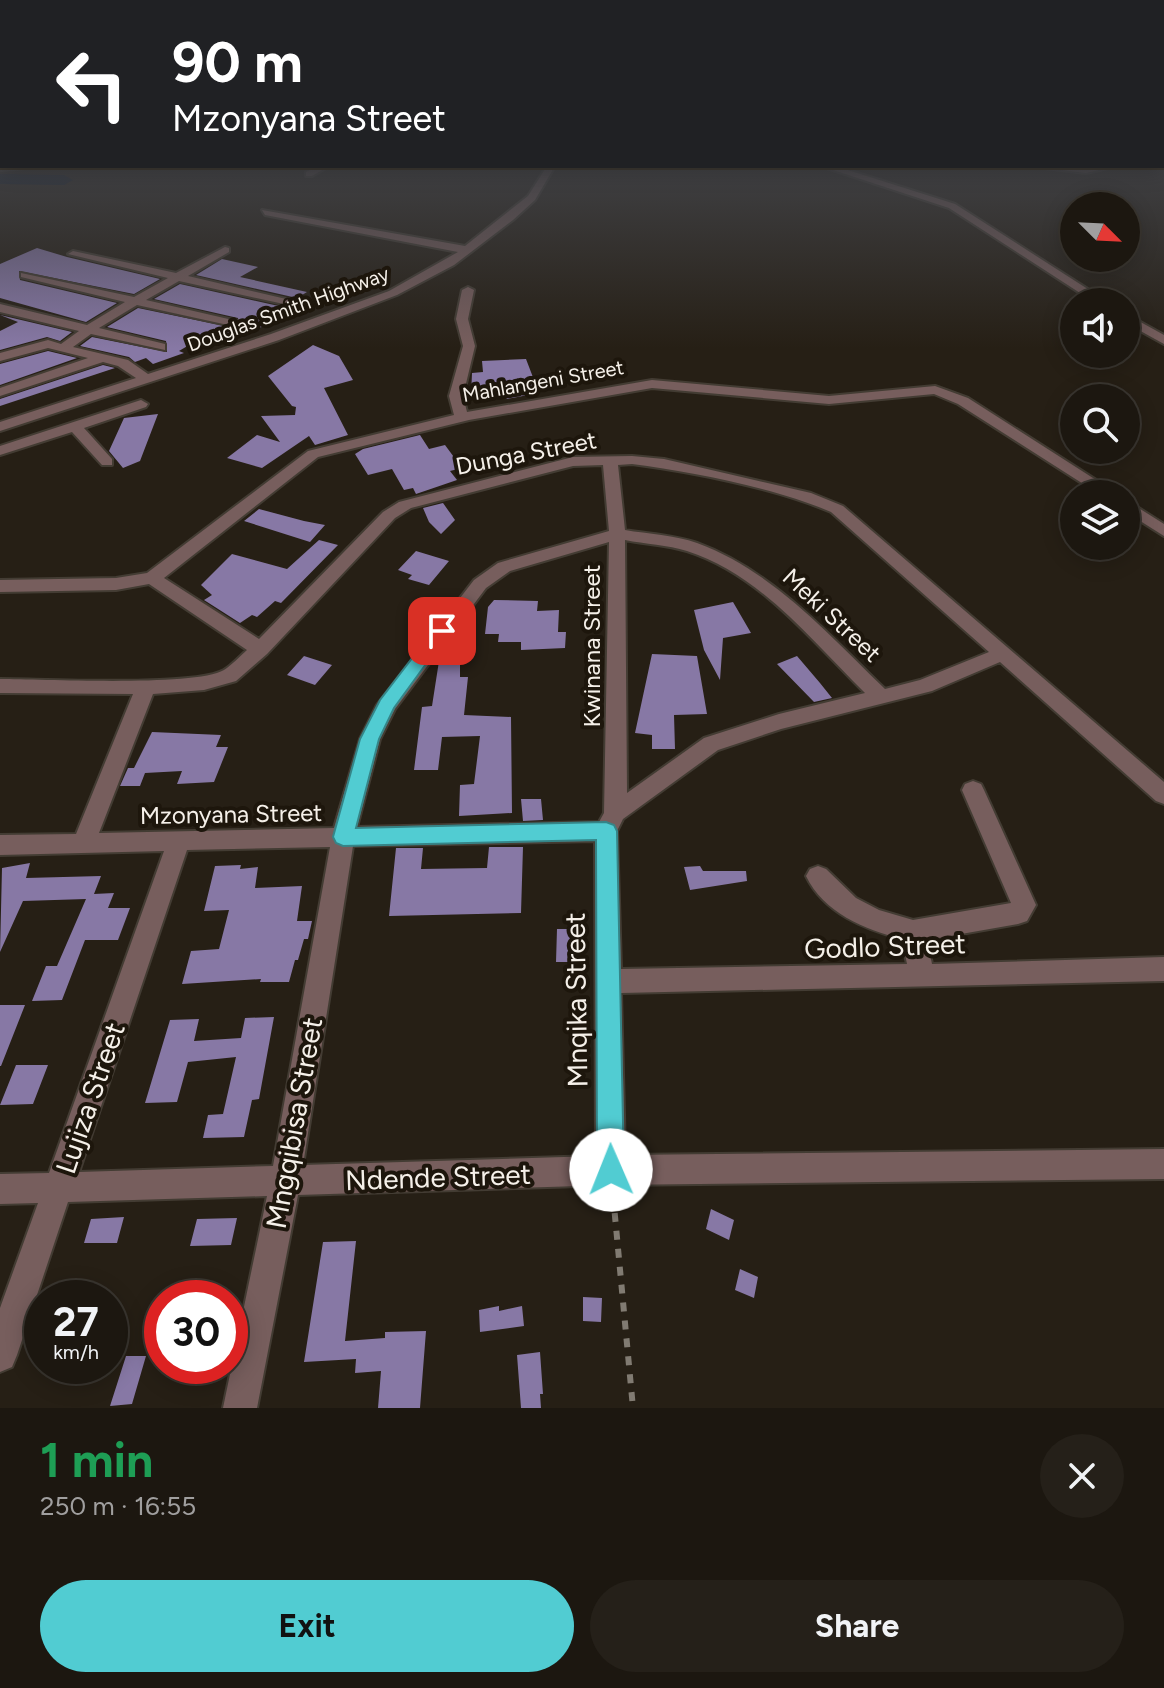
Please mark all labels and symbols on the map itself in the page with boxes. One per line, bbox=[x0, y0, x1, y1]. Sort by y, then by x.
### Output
north arrow bbox=[1060, 192, 1140, 272]
street label: Douglas Smith Highway bbox=[184, 261, 393, 357]
street label: Mahlangeni Street bbox=[460, 355, 626, 407]
street label: Dunga Street bbox=[453, 425, 599, 481]
street label: Meki Street bbox=[777, 562, 887, 668]
street label: Kwinana Street bbox=[577, 564, 606, 728]
pin bbox=[408, 597, 476, 665]
street label: Mzonyana Street bbox=[139, 798, 323, 830]
street label: Mnqika Street bbox=[557, 912, 595, 1088]
street label: Godlo Street bbox=[804, 926, 966, 966]
street label: Mngqibisa Street bbox=[259, 1015, 329, 1231]
street label: Lujiza Street bbox=[48, 1018, 132, 1178]
position arrow bbox=[569, 1128, 653, 1212]
street label: Ndende Street bbox=[344, 1157, 532, 1197]
speed limit sign: 30 bbox=[144, 1280, 248, 1384]

